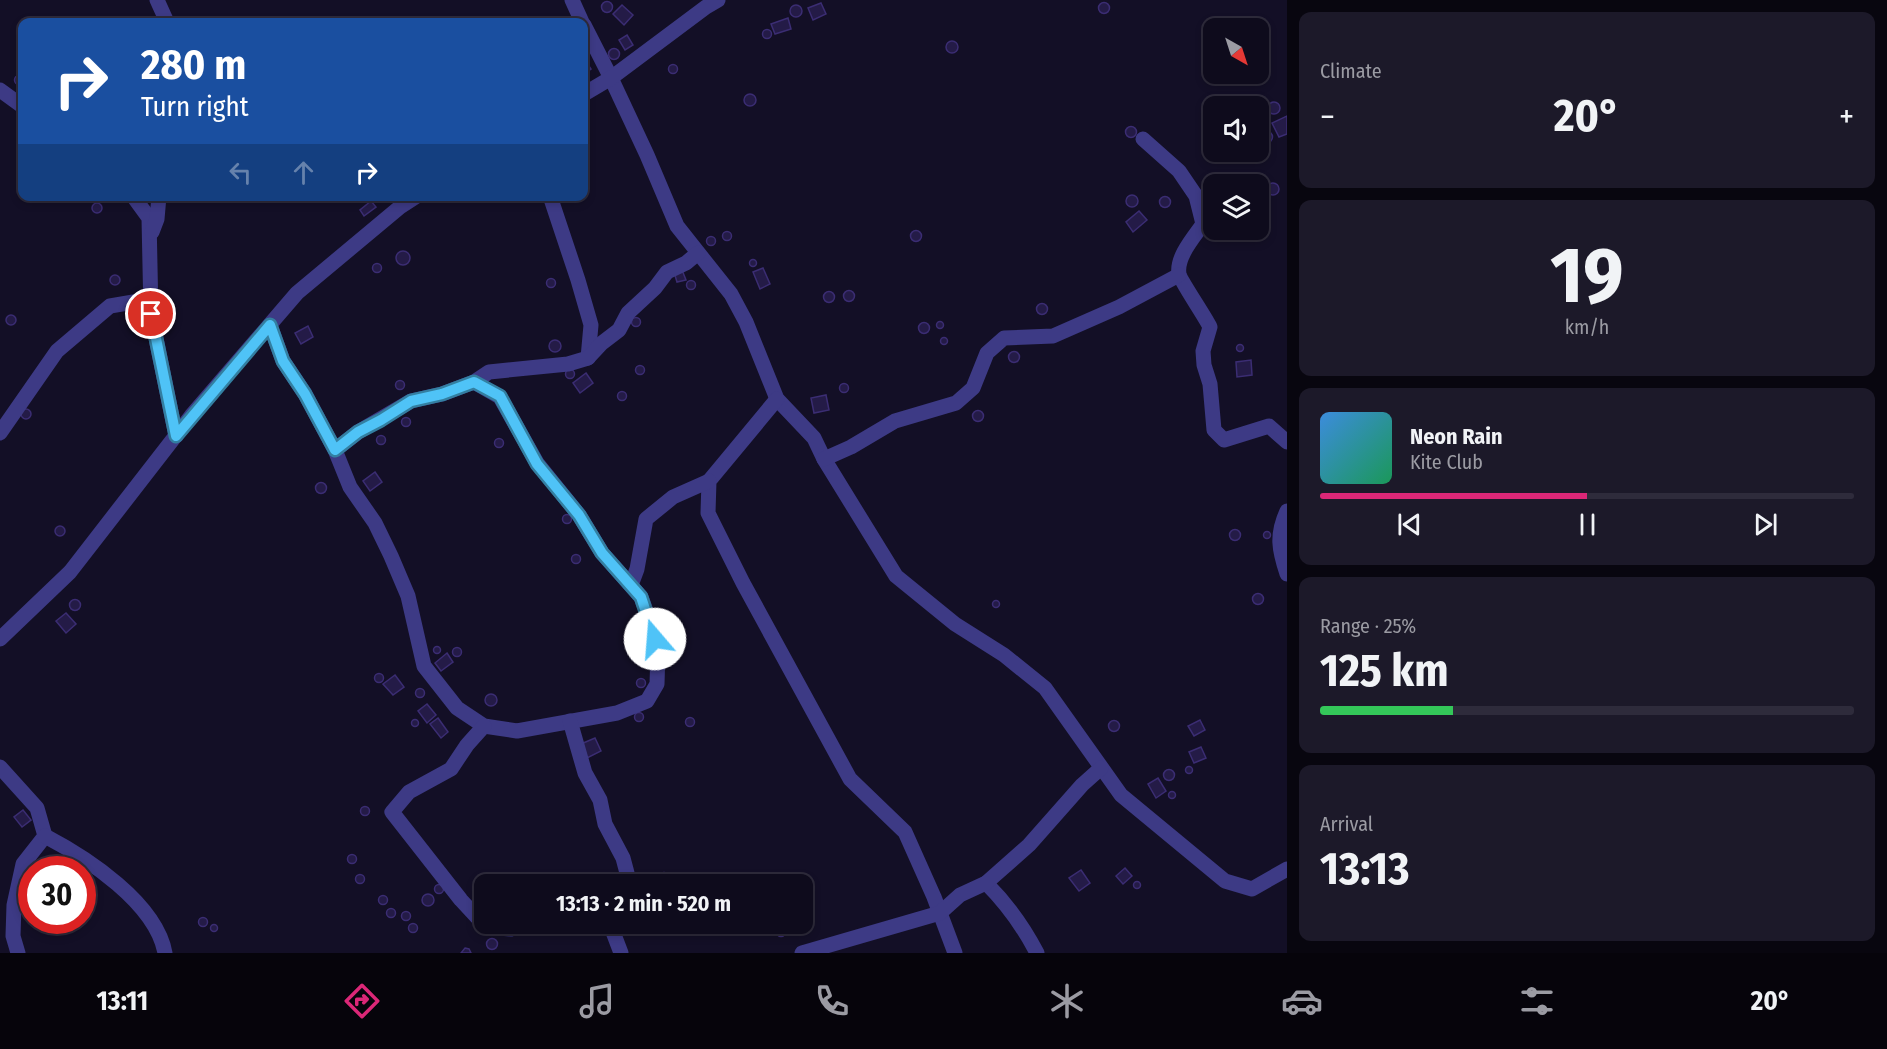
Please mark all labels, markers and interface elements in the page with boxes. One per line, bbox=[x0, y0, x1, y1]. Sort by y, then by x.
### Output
north arrow bbox=[1203, 18, 1269, 84]
map controls bbox=[1203, 18, 1269, 240]
text: 280 m bbox=[141, 40, 246, 90]
icon: right bbox=[42, 42, 120, 120]
text: Climate bbox=[1320, 59, 1382, 83]
text: 20° bbox=[1554, 89, 1620, 143]
text: Turn right bbox=[141, 91, 249, 123]
button: sound bbox=[1203, 96, 1269, 162]
text: − bbox=[1320, 97, 1335, 137]
text: + bbox=[1839, 97, 1854, 137]
icon: left bbox=[224, 156, 257, 189]
icon: ahead bbox=[287, 156, 320, 189]
icon: right bbox=[350, 156, 383, 189]
button: layers bbox=[1203, 174, 1269, 240]
text: 19 bbox=[1550, 229, 1624, 323]
pin bbox=[125, 288, 176, 339]
icon: arrive bbox=[134, 297, 167, 330]
text: km/h bbox=[1565, 315, 1609, 339]
text: Neon Rain bbox=[1410, 423, 1503, 450]
text: Kite Club bbox=[1410, 450, 1483, 474]
icon: previous bbox=[1393, 508, 1426, 541]
icon: pause bbox=[1571, 508, 1604, 541]
icon: next bbox=[1749, 508, 1782, 541]
position arrow bbox=[623, 607, 687, 671]
text: Range · 25% bbox=[1320, 614, 1416, 638]
text: 125 km bbox=[1320, 644, 1449, 698]
text: Arrival bbox=[1320, 812, 1373, 836]
text: 13:13 bbox=[1320, 842, 1409, 896]
speed limit sign: 30 bbox=[18, 856, 96, 934]
text: 13:13 · 2 min · 520 m bbox=[556, 890, 731, 917]
icon: directions bbox=[341, 980, 383, 1022]
icon: music bbox=[576, 980, 618, 1022]
icon: phone bbox=[811, 980, 853, 1022]
icon: climate bbox=[1046, 980, 1088, 1022]
icon: car bbox=[1281, 980, 1323, 1022]
icon: filters bbox=[1516, 980, 1558, 1022]
text: 13:11 bbox=[96, 985, 148, 1017]
text: 20° bbox=[1751, 985, 1791, 1017]

